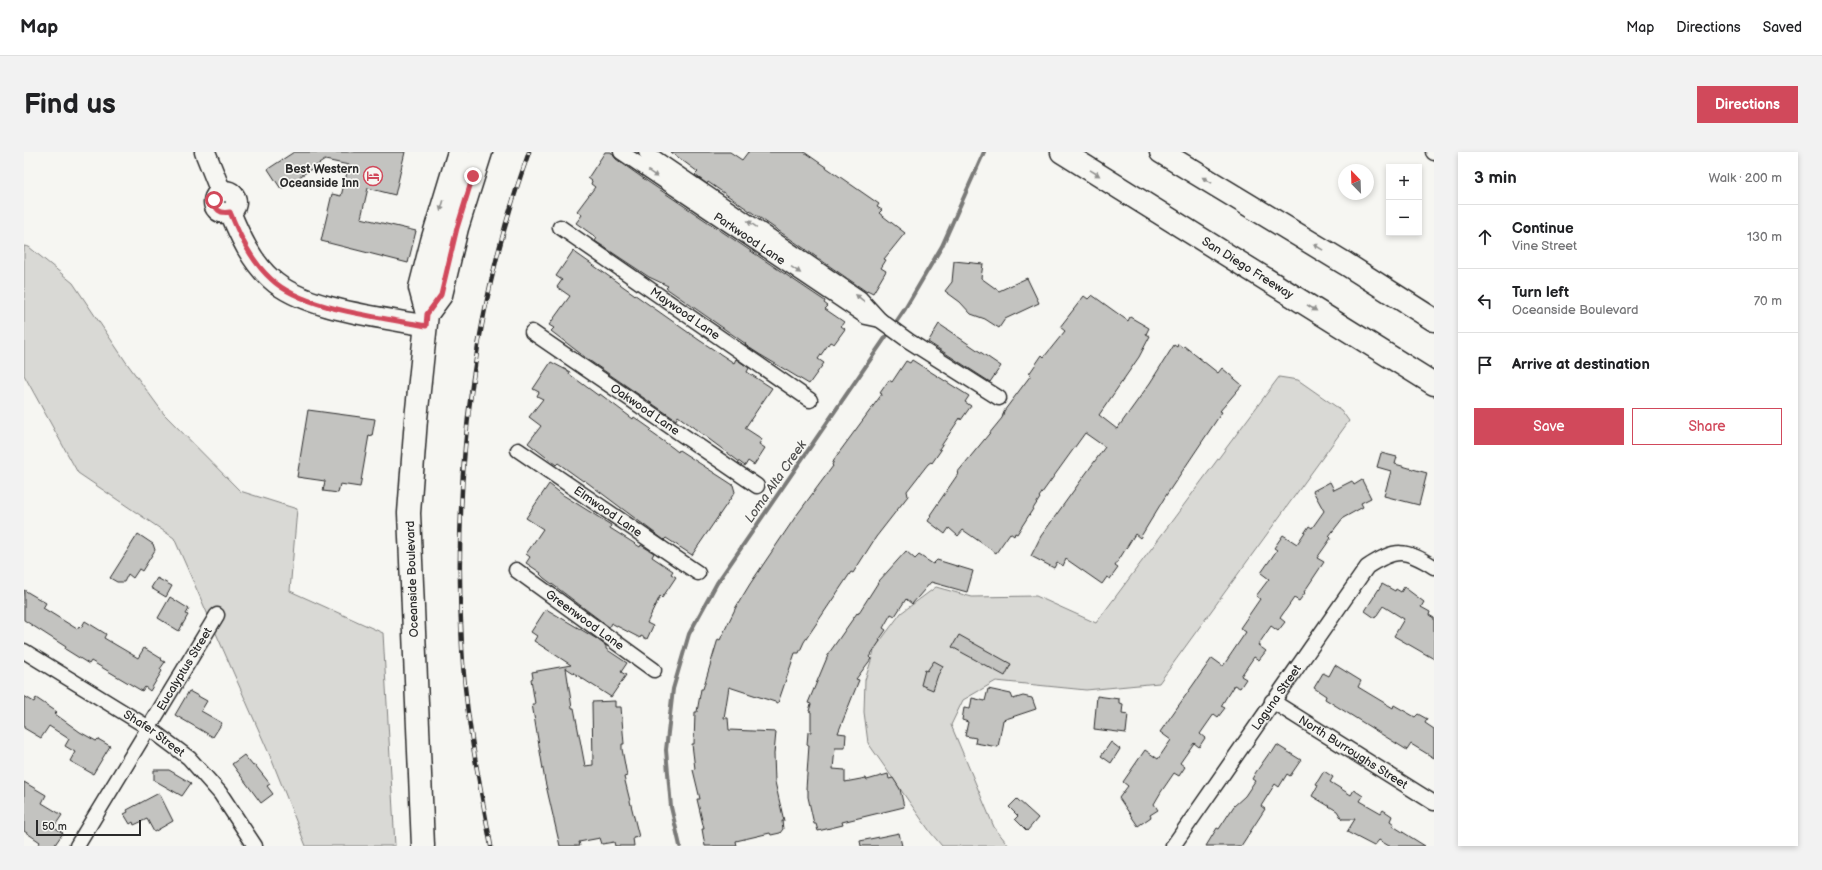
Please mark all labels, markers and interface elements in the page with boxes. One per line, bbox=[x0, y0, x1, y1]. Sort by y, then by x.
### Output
text: Map bbox=[20, 16, 58, 39]
text: Map bbox=[1626, 19, 1654, 36]
text: Directions bbox=[1676, 19, 1741, 36]
text: Saved bbox=[1763, 19, 1802, 36]
button: Directions bbox=[1697, 86, 1798, 123]
text: Find us bbox=[24, 88, 116, 121]
place label: Best Western Oceanside Inn bbox=[280, 162, 359, 191]
north arrow bbox=[1338, 164, 1374, 200]
map controls bbox=[1386, 164, 1422, 236]
button: + bbox=[1386, 164, 1422, 200]
hotel icon: Best Western Oceanside Inn bbox=[362, 165, 384, 187]
route end bbox=[464, 167, 482, 185]
text: 3 min bbox=[1474, 168, 1517, 188]
one-way arrow bbox=[1089, 169, 1101, 176]
one-way arrow bbox=[648, 170, 658, 178]
text: Walk · 200 m bbox=[1709, 170, 1782, 186]
one-way arrow bbox=[1201, 176, 1213, 183]
route start bbox=[205, 191, 223, 209]
button: − bbox=[1386, 200, 1422, 236]
one-way arrow bbox=[439, 201, 445, 213]
street label: Parkwood Lane bbox=[711, 210, 788, 268]
text: Continue bbox=[1512, 219, 1574, 238]
one-way arrow bbox=[747, 220, 757, 228]
icon: ahead bbox=[1474, 226, 1496, 248]
text: 130 m bbox=[1747, 229, 1782, 245]
street label: San Diego Freeway bbox=[1199, 234, 1297, 303]
text: Vine Street bbox=[1512, 238, 1577, 254]
one-way arrow bbox=[1312, 243, 1324, 250]
one-way arrow bbox=[790, 266, 801, 274]
text: Turn left bbox=[1512, 283, 1569, 302]
street label: Maywood Lane bbox=[647, 285, 723, 343]
icon: left bbox=[1474, 290, 1496, 312]
one-way arrow bbox=[854, 293, 865, 302]
text: 70 m bbox=[1754, 293, 1782, 309]
text: Oceanside Boulevard bbox=[1512, 302, 1638, 318]
one-way arrow bbox=[1306, 305, 1318, 312]
icon: arrive bbox=[1474, 354, 1496, 376]
text: Arrive at destination bbox=[1512, 355, 1650, 374]
street label: Oakwood Lane bbox=[607, 381, 682, 439]
button: Save bbox=[1474, 408, 1624, 445]
button: Share bbox=[1632, 408, 1782, 445]
water label: Loma Alta Creek bbox=[741, 437, 811, 526]
street label: Elmwood Lane bbox=[571, 483, 645, 541]
street label: Oceanside Boulevard bbox=[403, 520, 422, 638]
street label: Greenwood Lane bbox=[542, 587, 627, 654]
street label: Eucalyptus Street bbox=[154, 625, 216, 714]
street label: Laguna Street bbox=[1249, 662, 1305, 733]
street label: Shafer Street bbox=[121, 707, 188, 760]
street label: North Burroughs Street bbox=[1296, 713, 1411, 793]
scale bar bbox=[36, 818, 141, 837]
text: 50 m bbox=[42, 820, 67, 833]

